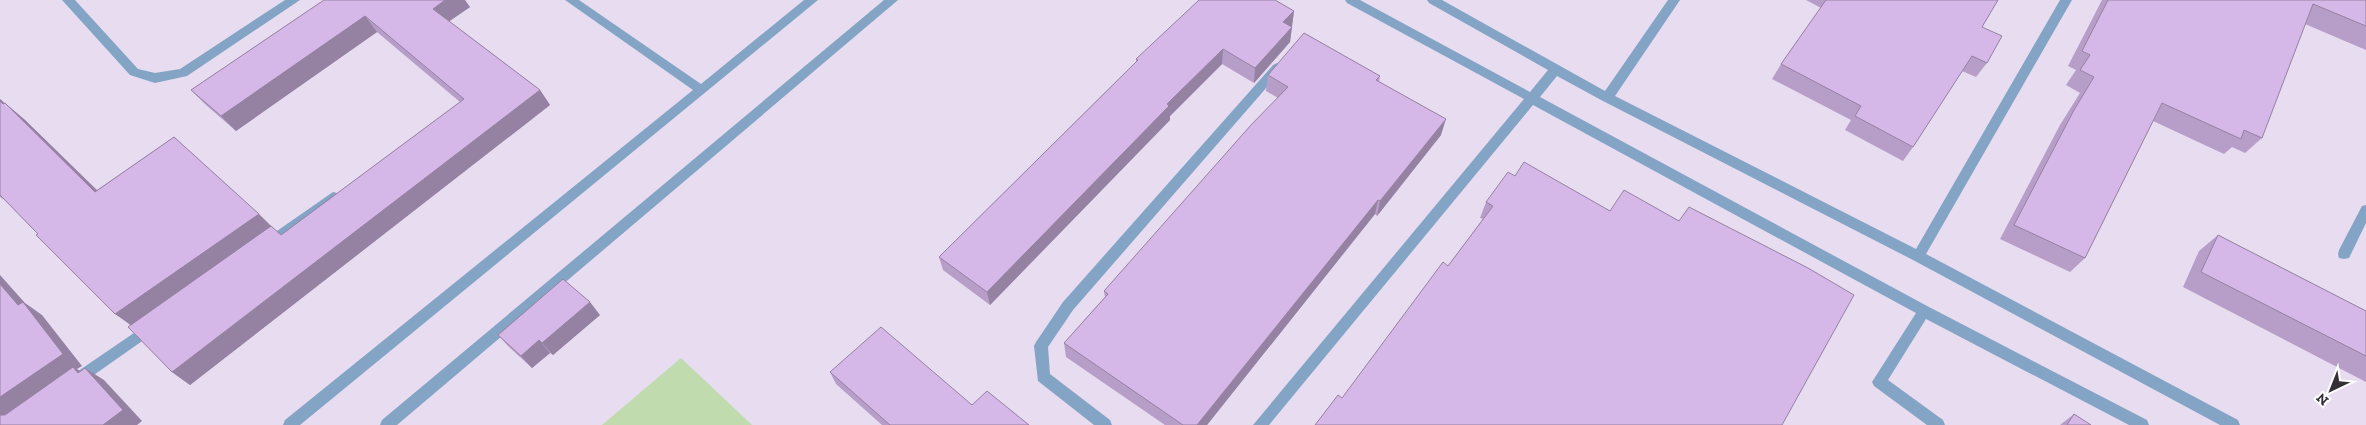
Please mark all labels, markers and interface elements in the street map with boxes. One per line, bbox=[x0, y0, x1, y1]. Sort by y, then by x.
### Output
north arrow bbox=[2306, 365, 2356, 415]
text: N bbox=[2313, 389, 2332, 409]

